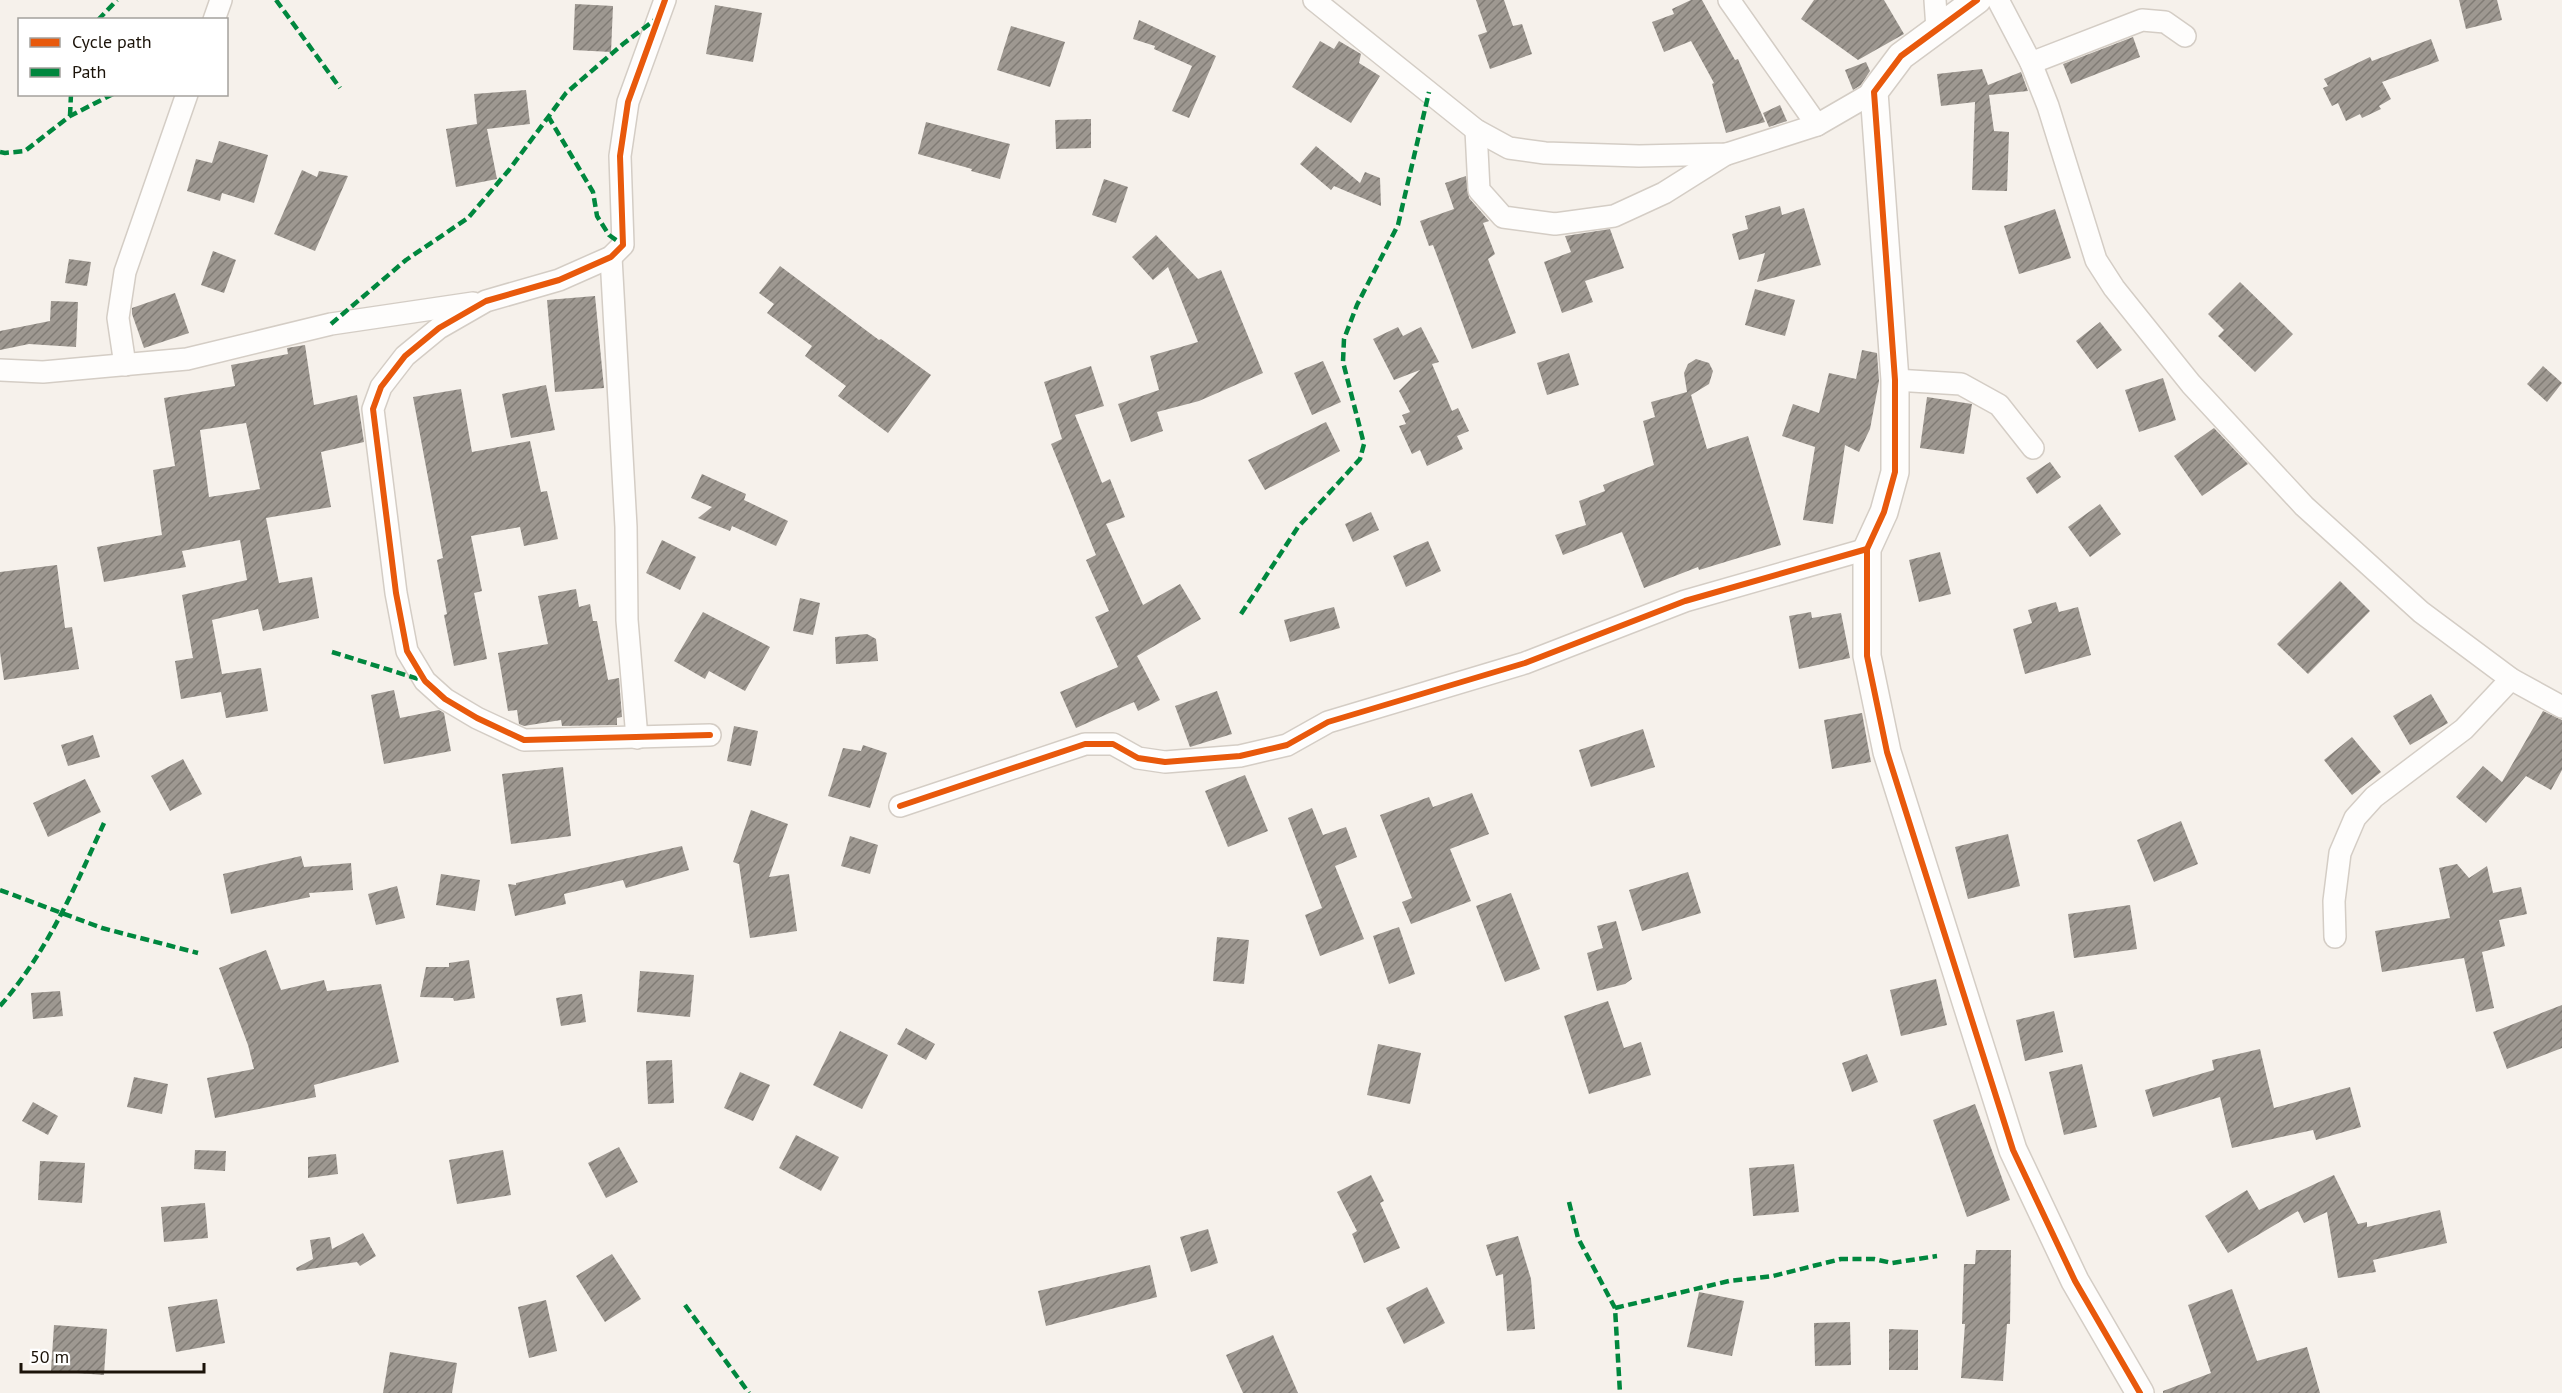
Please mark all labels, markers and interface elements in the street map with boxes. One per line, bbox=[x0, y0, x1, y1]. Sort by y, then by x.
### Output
legend bbox=[18, 18, 228, 96]
text: Cycle path bbox=[72, 30, 152, 53]
text: Path bbox=[72, 60, 106, 83]
scale bar bbox=[21, 1336, 204, 1374]
text: 50 m bbox=[30, 1345, 69, 1368]

